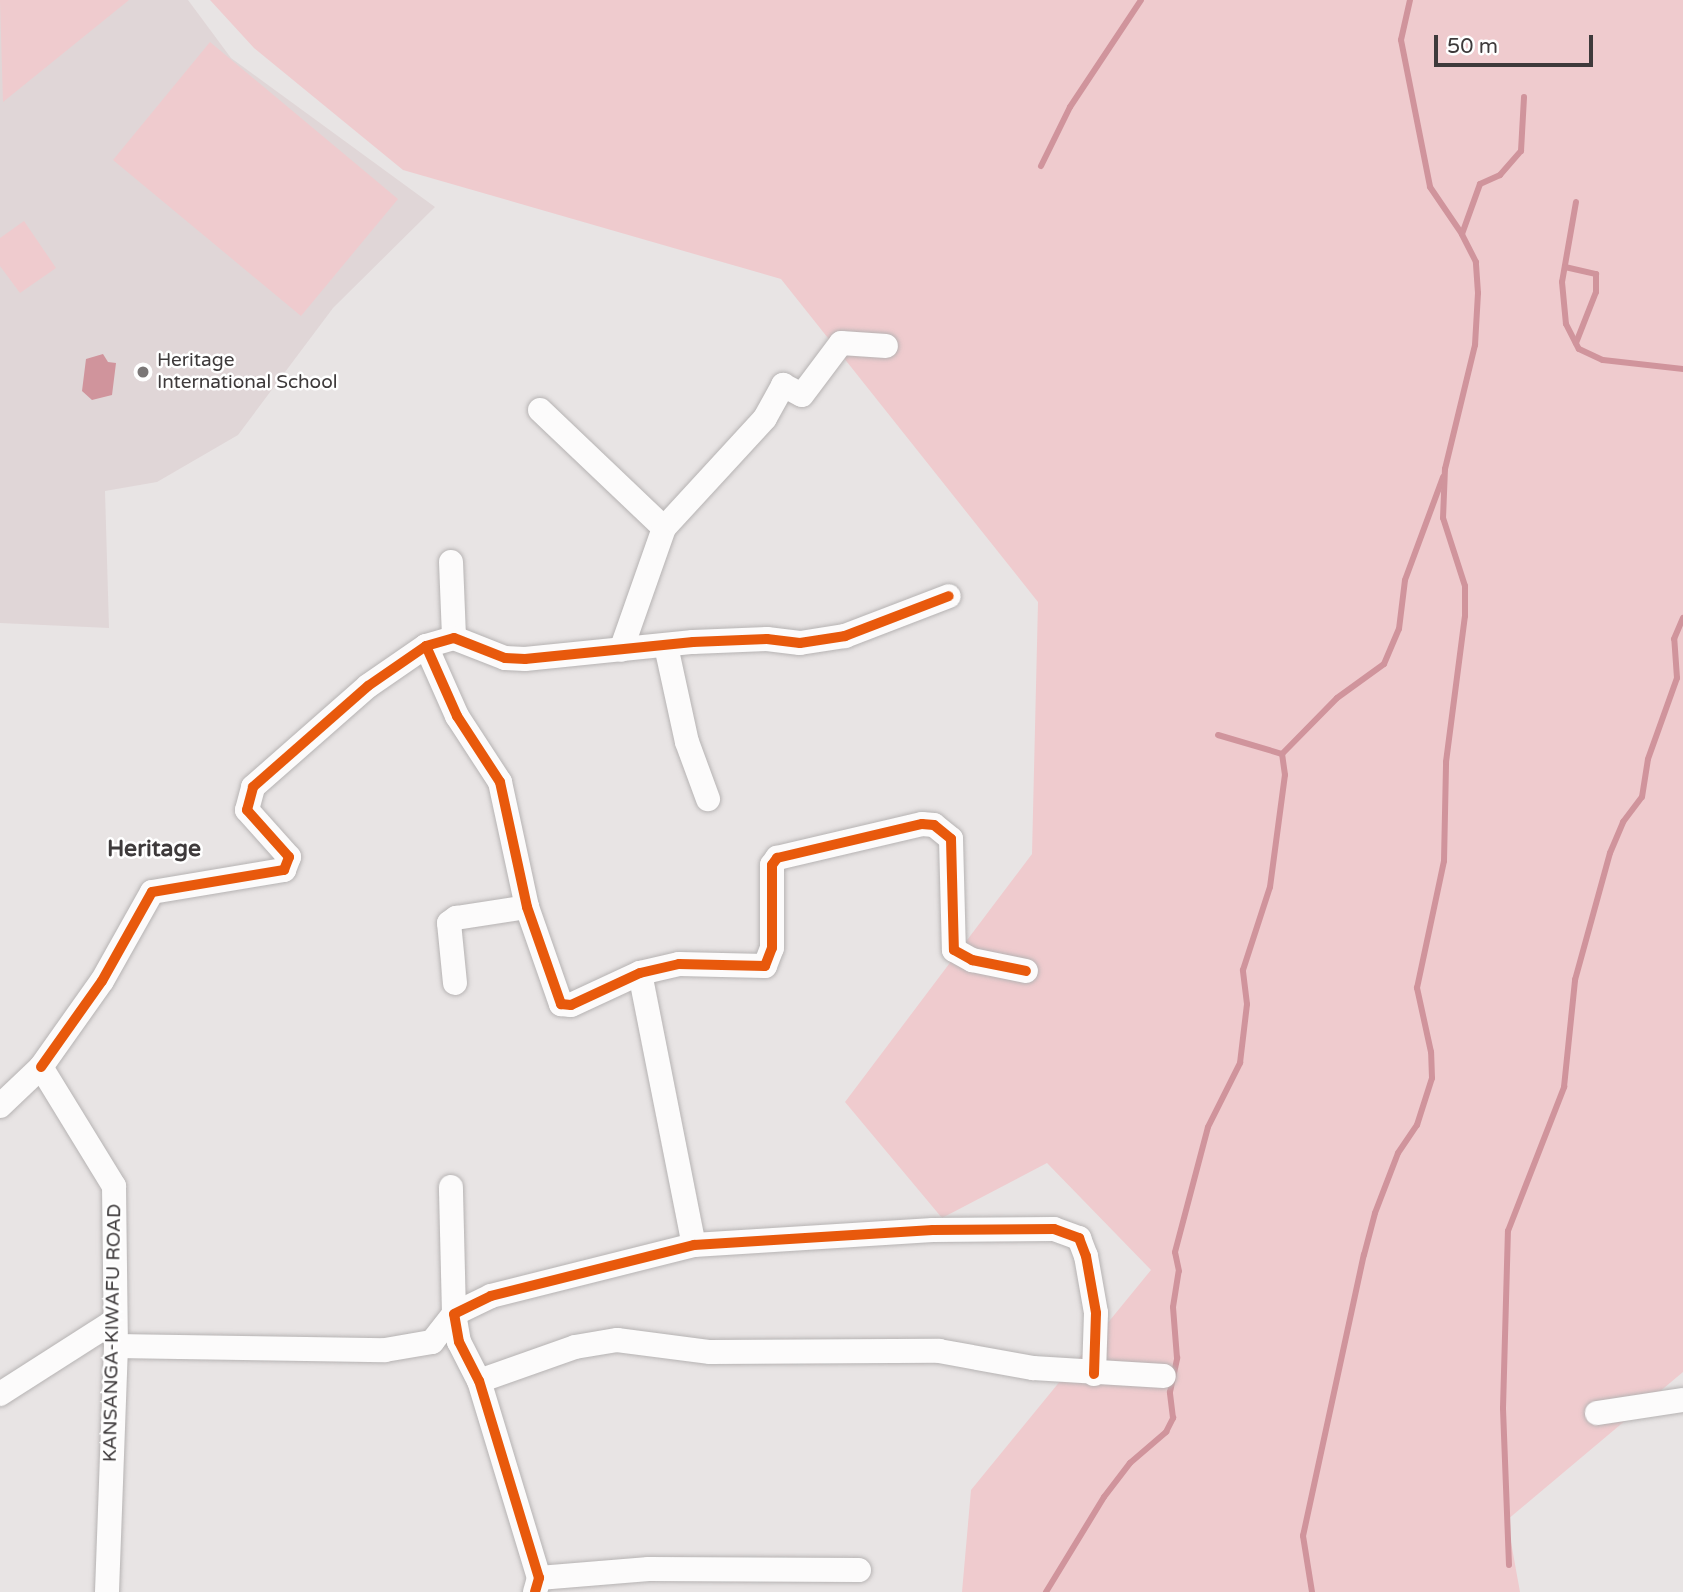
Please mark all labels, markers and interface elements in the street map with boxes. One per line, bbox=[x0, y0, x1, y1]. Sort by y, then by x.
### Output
scale bar bbox=[1438, 21, 1597, 65]
text: 50 m bbox=[1447, 34, 1498, 59]
place label: Heritage International School bbox=[157, 350, 337, 394]
marker: Heritage International School bbox=[135, 364, 151, 380]
district label: Heritage bbox=[107, 835, 201, 863]
street label: KANSANGA-KIWAFU ROAD bbox=[99, 1204, 127, 1462]

